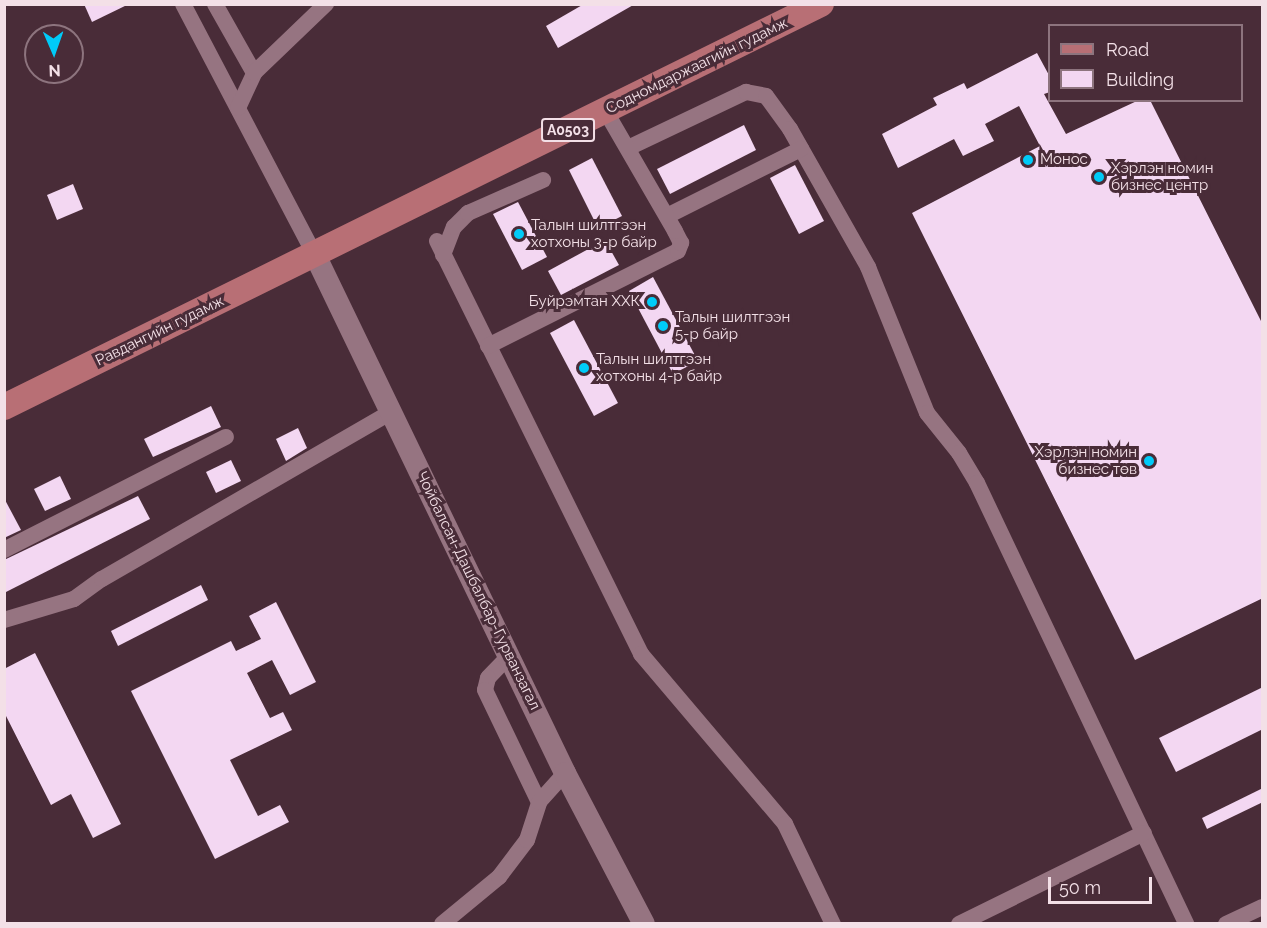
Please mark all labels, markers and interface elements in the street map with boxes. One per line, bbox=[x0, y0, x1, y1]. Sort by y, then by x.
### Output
street label: Содномдаржаагийн гудамж bbox=[603, 14, 791, 118]
north arrow bbox=[24, 24, 84, 84]
legend bbox=[1048, 24, 1243, 102]
text: Road bbox=[1106, 39, 1149, 60]
text: N bbox=[48, 61, 61, 80]
text: Building bbox=[1106, 69, 1174, 90]
road number: A0503 bbox=[541, 119, 595, 141]
place label: Монос bbox=[1040, 151, 1088, 169]
marker: Монос bbox=[1021, 153, 1035, 167]
place label: Хэрлэн номин бизнес центр bbox=[1111, 159, 1213, 194]
marker: Хэрлэн номин бизнес центр bbox=[1092, 170, 1106, 184]
place label: Талын шилтгээн хотхоны 3-р байр bbox=[531, 216, 657, 251]
marker: Талын шилтгээн хотхоны 3-р байр bbox=[512, 227, 526, 241]
street label: Равдангийн гудамж bbox=[93, 292, 227, 370]
place label: Буйрэмтан ХХК bbox=[529, 293, 640, 311]
marker: Буйрэмтан ХХК bbox=[645, 295, 659, 309]
place label: Талын шилтгээн 5-р байр bbox=[675, 308, 790, 343]
marker: Талын шилтгээн 5-р байр bbox=[656, 319, 670, 333]
place label: Талын шилтгээн хотхоны 4-р байр bbox=[596, 350, 722, 385]
marker: Талын шилтгээн хотхоны 4-р байр bbox=[577, 361, 591, 375]
place label: Хэрлэн номин бизнес төв bbox=[1035, 443, 1137, 478]
marker: Хэрлэн номин бизнес төв bbox=[1142, 454, 1156, 468]
street label: Чойбалсан-Дашбалбар-Гурванзагал bbox=[412, 469, 544, 713]
scale bar bbox=[1051, 865, 1154, 903]
text: 50 m bbox=[1059, 877, 1101, 898]

